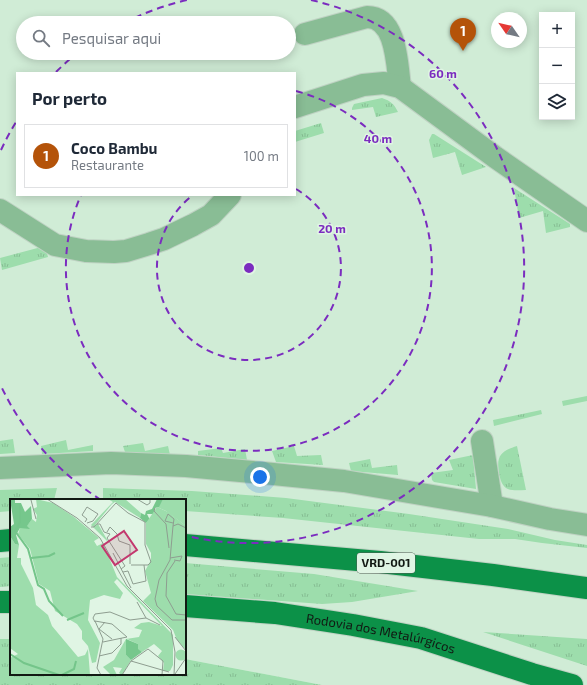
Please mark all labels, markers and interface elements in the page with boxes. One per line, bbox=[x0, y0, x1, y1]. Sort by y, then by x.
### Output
north arrow bbox=[491, 12, 527, 48]
map controls bbox=[539, 12, 575, 120]
button: + bbox=[539, 12, 575, 48]
search box bbox=[16, 16, 296, 60]
pin: 1 bbox=[450, 18, 476, 51]
icon: search bbox=[30, 27, 52, 49]
text: Pesquisar aqui bbox=[62, 29, 161, 47]
button: − bbox=[539, 48, 575, 84]
text: 60 m bbox=[429, 66, 457, 80]
button: layers bbox=[539, 84, 575, 120]
text: Por perto bbox=[32, 88, 107, 108]
text: 40 m bbox=[364, 131, 392, 145]
text: Coco Bambu bbox=[71, 139, 157, 157]
text: 1 bbox=[43, 148, 49, 164]
text: 100 m bbox=[244, 148, 279, 164]
text: Restaurante bbox=[71, 157, 144, 173]
text: 20 m bbox=[318, 221, 346, 235]
centre of rings bbox=[242, 261, 256, 275]
your location bbox=[250, 467, 270, 487]
inset map bbox=[10, 499, 186, 675]
road number: VRD-001 bbox=[357, 553, 415, 573]
street label: Rodovia dos Metalúrgicos bbox=[305, 610, 457, 657]

